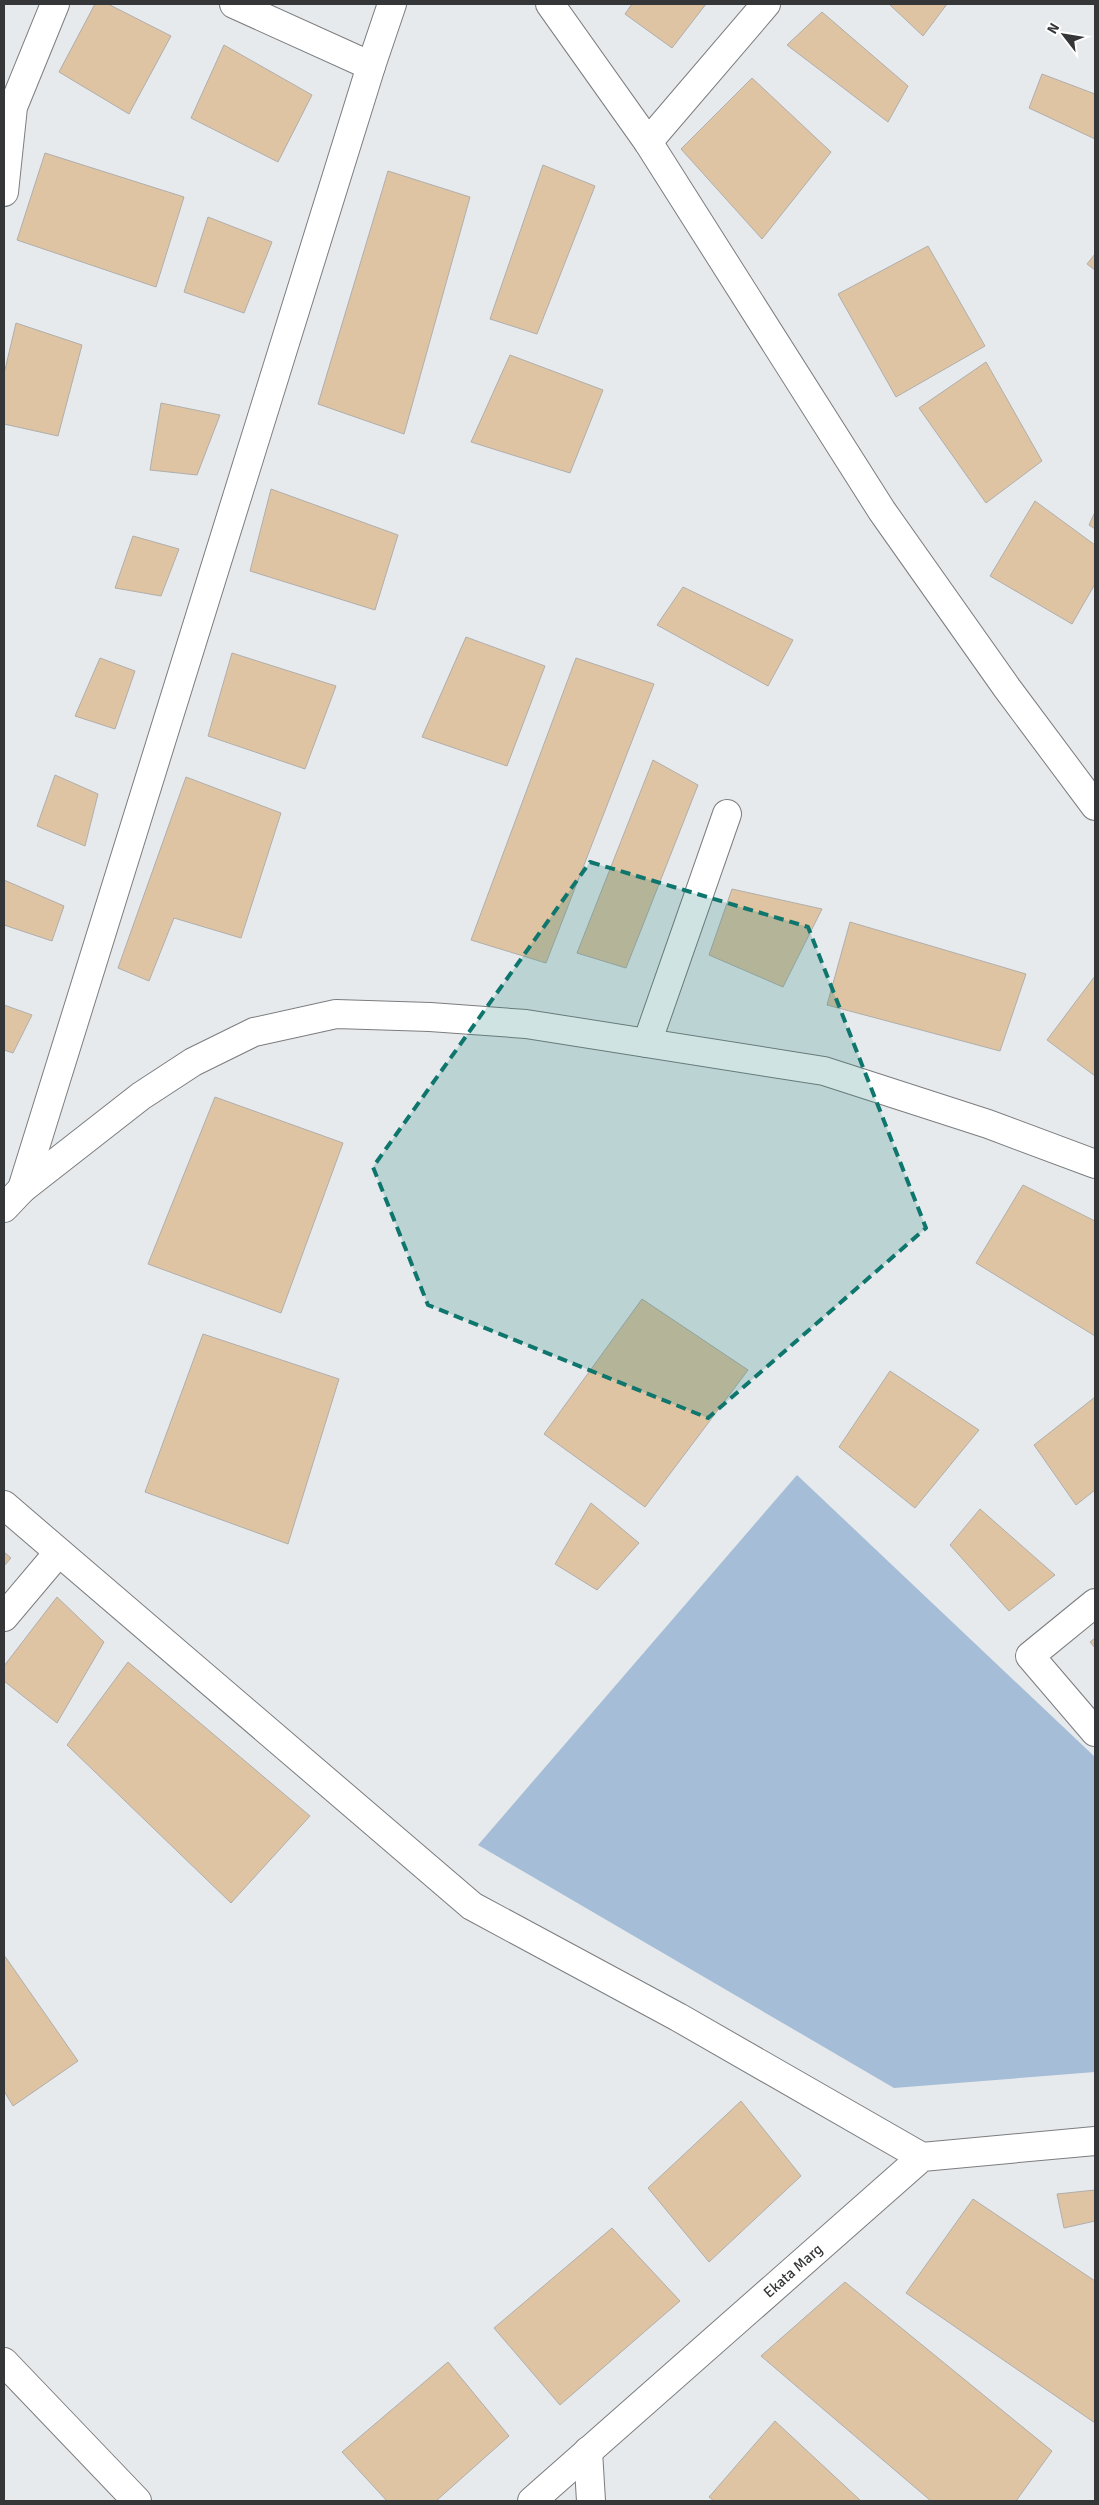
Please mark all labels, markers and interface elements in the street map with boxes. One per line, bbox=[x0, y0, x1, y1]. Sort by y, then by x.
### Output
north arrow bbox=[1039, 10, 1089, 60]
text: N bbox=[1043, 20, 1063, 37]
street label: Ekata Marg bbox=[760, 2240, 826, 2302]

